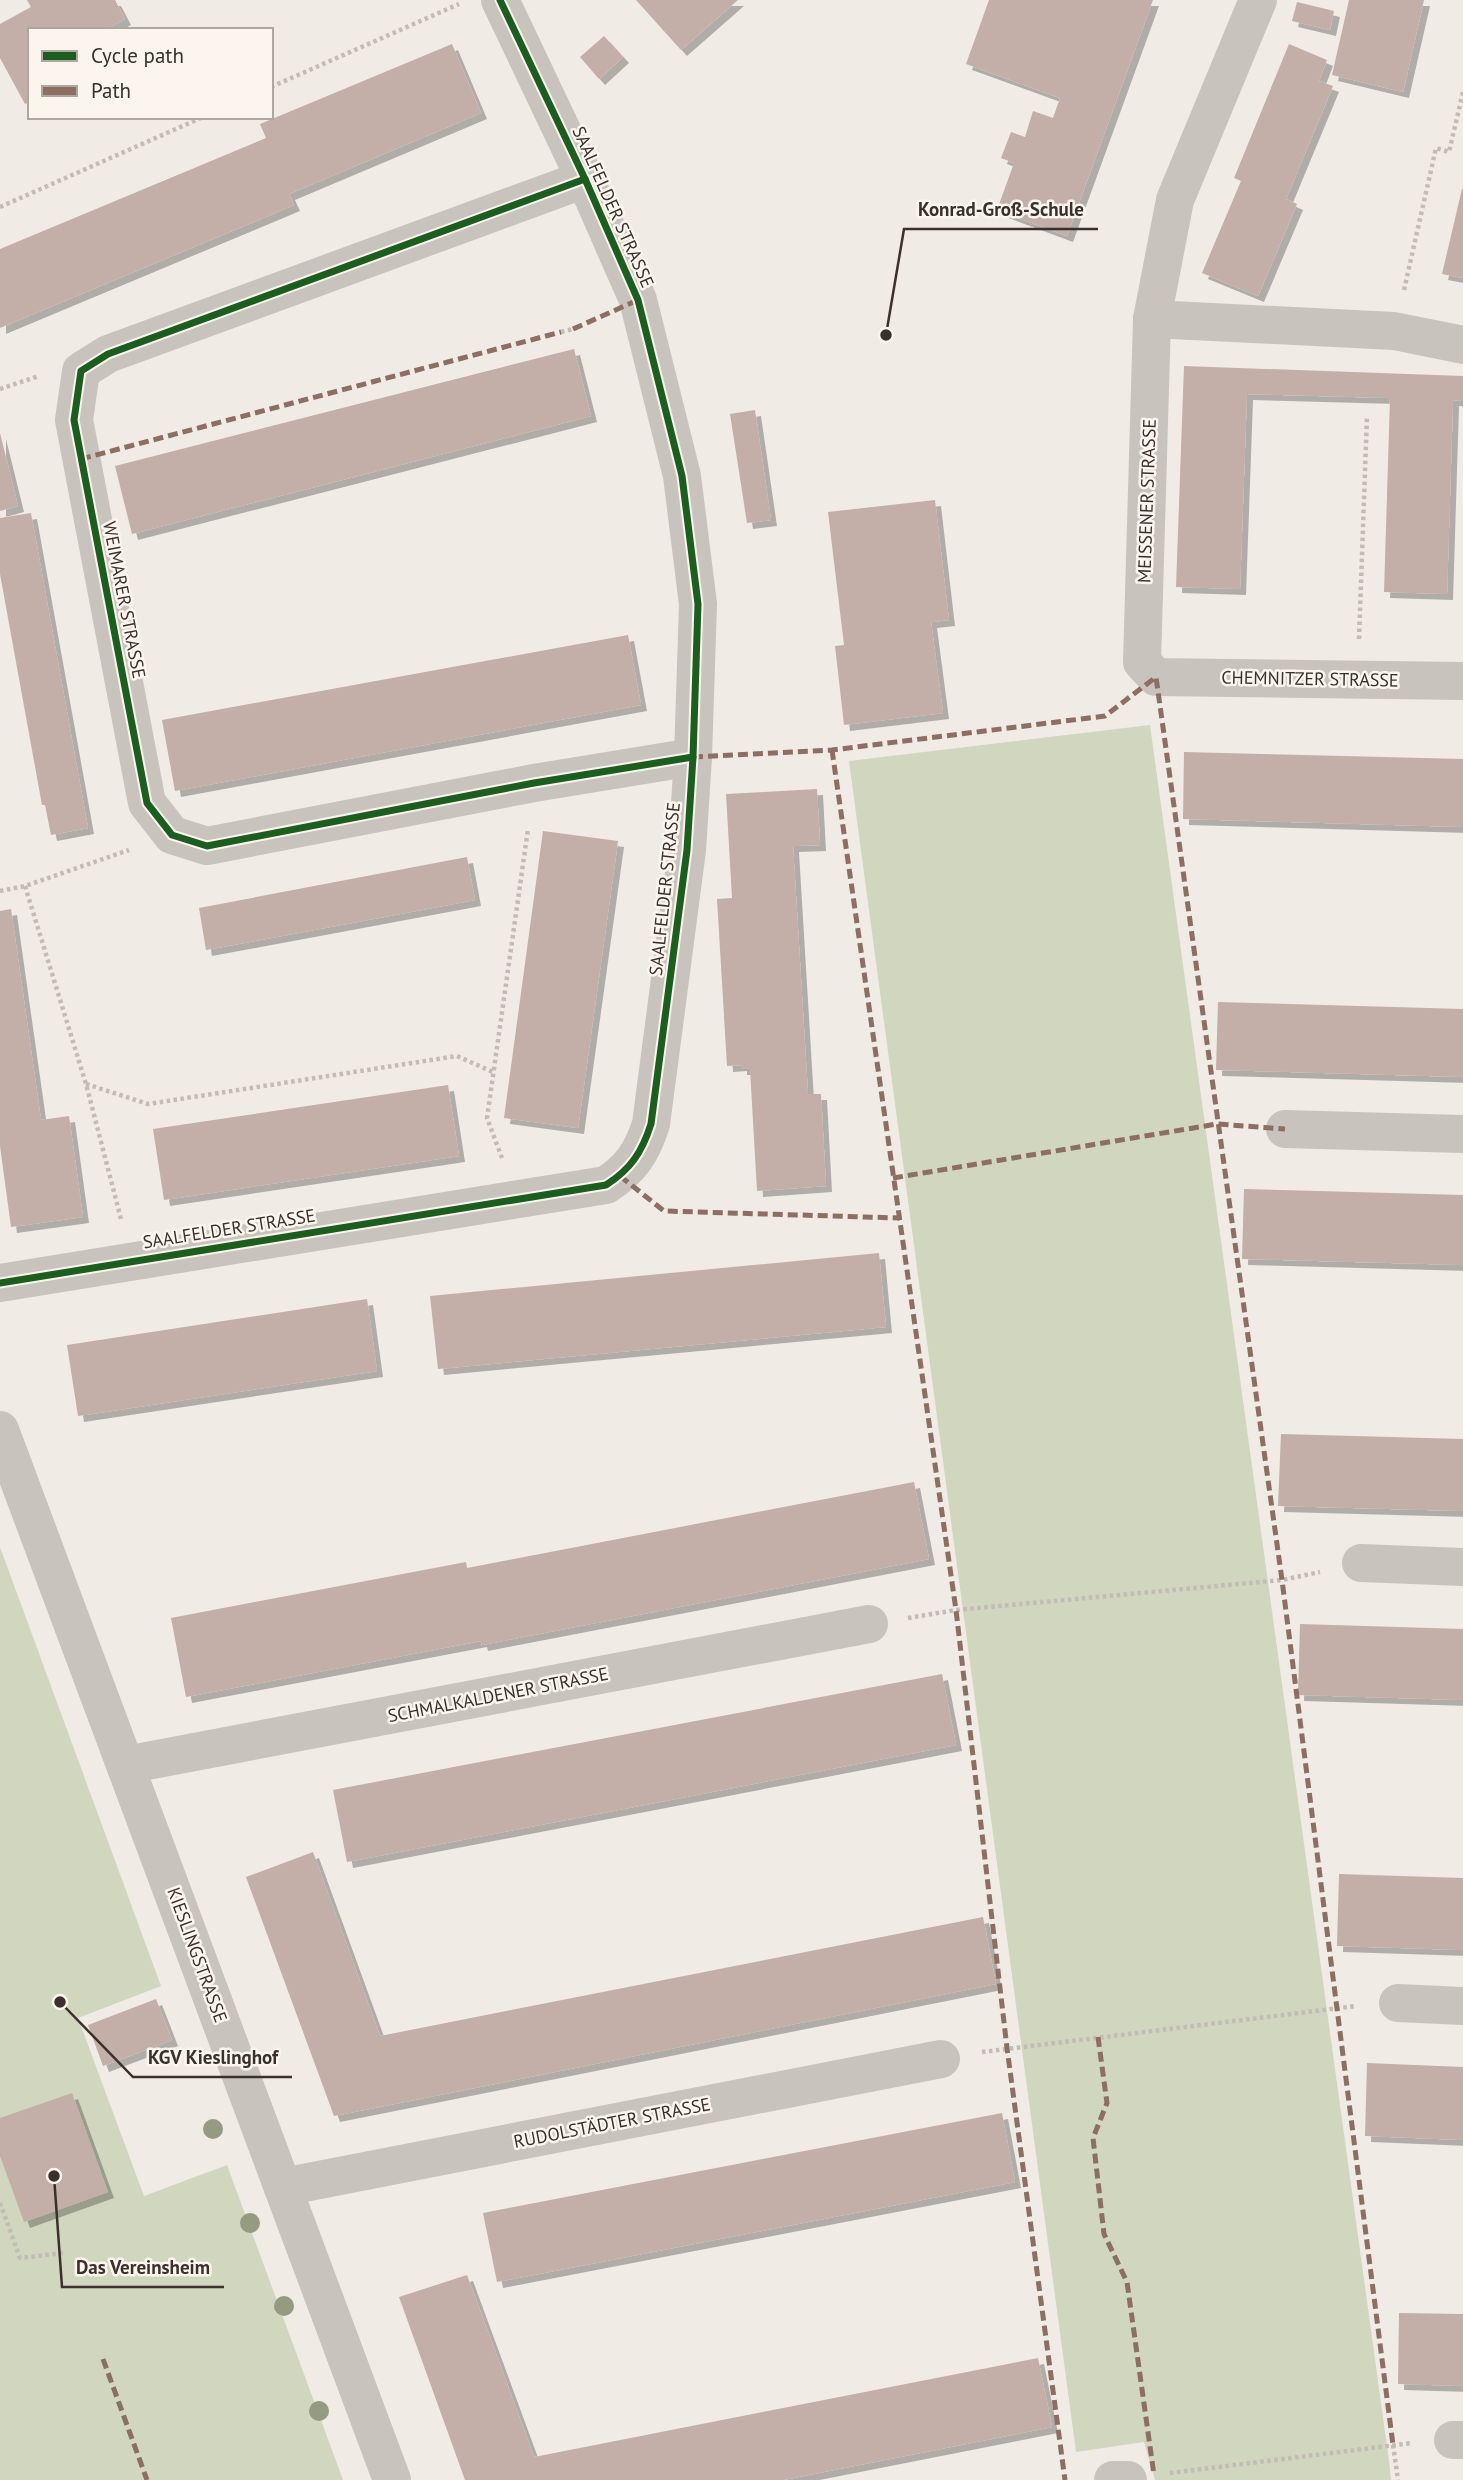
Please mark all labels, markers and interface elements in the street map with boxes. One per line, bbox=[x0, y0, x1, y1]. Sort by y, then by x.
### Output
legend bbox=[28, 28, 273, 119]
text: Cycle path bbox=[91, 42, 184, 69]
text: Path bbox=[91, 77, 131, 104]
street label: SAALFELDER STRASSE bbox=[568, 123, 659, 291]
callout: Konrad-Groß-Schule bbox=[904, 189, 1098, 229]
text: Konrad-Groß-Schule bbox=[918, 197, 1084, 221]
street label: MEISSENER STRASSE bbox=[1132, 419, 1161, 583]
street label: WEIMARER STRASSE bbox=[98, 519, 151, 680]
street label: CHEMNITZER STRASSE bbox=[1221, 665, 1399, 692]
street label: SAALFELDER STRASSE bbox=[644, 801, 685, 977]
street label: SAALFELDER STRASSE bbox=[141, 1204, 317, 1253]
street label: SCHMALKALDENER STRASSE bbox=[386, 1662, 610, 1727]
street label: KIESLINGSTRASSE bbox=[162, 1884, 233, 2026]
callout: KGV Kieslinghof bbox=[133, 2037, 292, 2077]
text: KGV Kieslinghof bbox=[148, 2045, 280, 2069]
street label: RUDOLSTÄDTER STRASSE bbox=[512, 2092, 712, 2153]
callout: Das Vereinsheim bbox=[62, 2247, 224, 2287]
text: Das Vereinsheim bbox=[76, 2255, 210, 2279]

